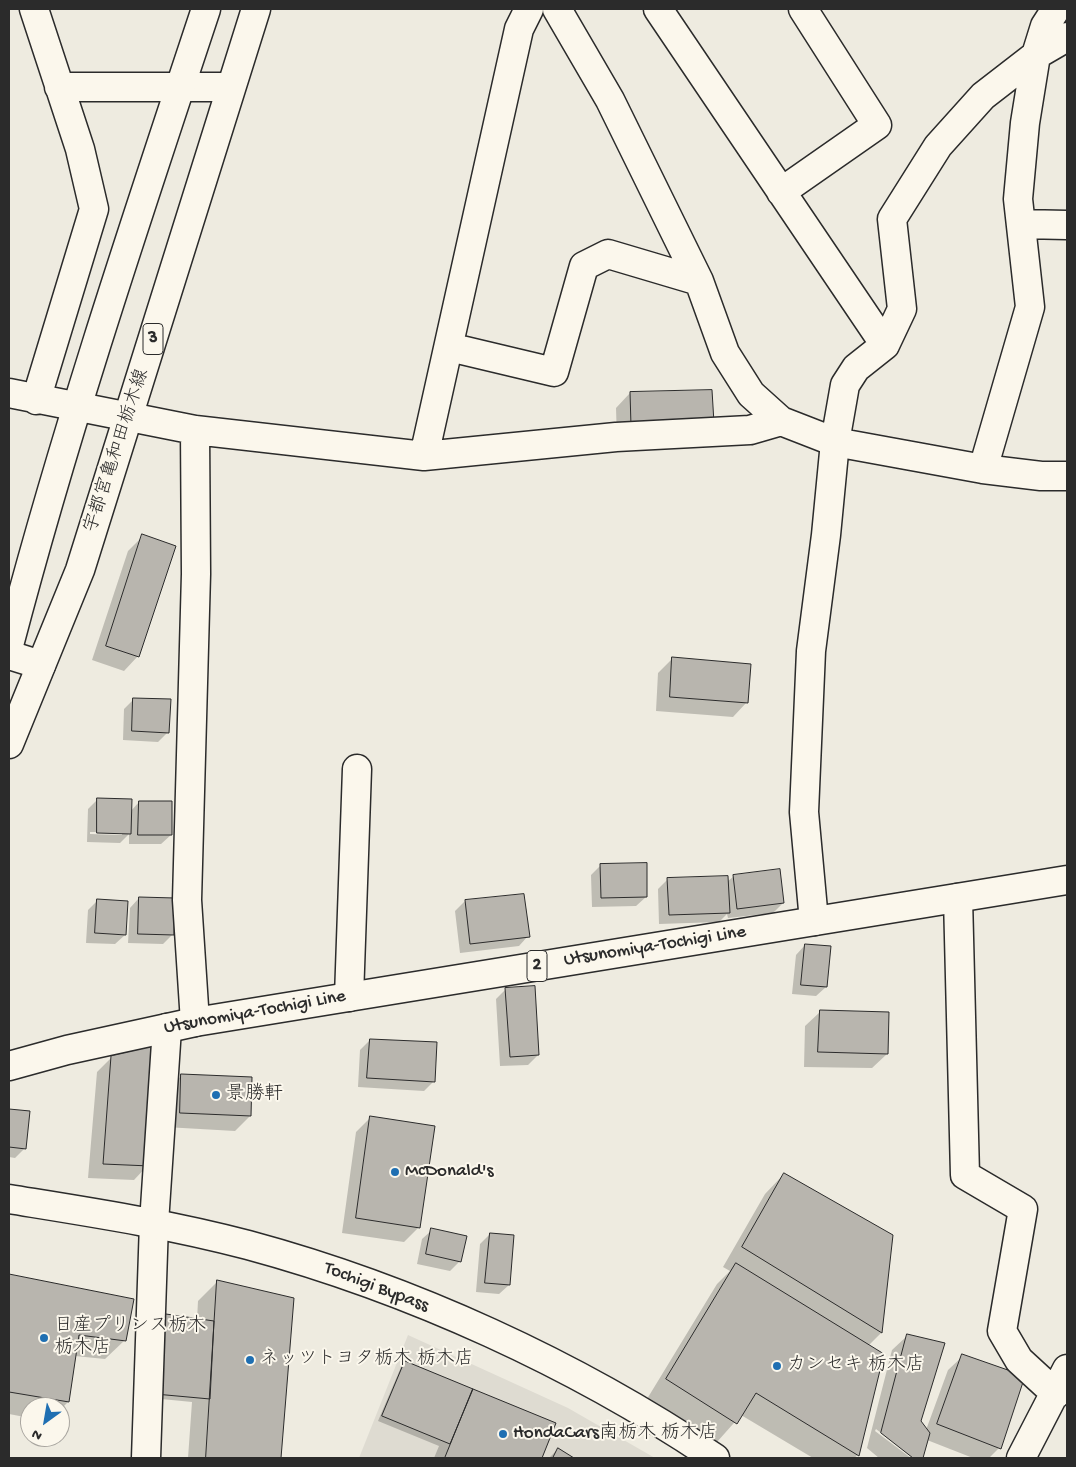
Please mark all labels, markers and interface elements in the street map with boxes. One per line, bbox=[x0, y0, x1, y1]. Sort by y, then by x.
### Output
road number: 3 bbox=[143, 324, 163, 354]
street label: 宇都宮亀和田栃木線 bbox=[81, 366, 155, 536]
street label: Utsunomiya-Tochigi Line bbox=[562, 921, 748, 973]
road number: 2 bbox=[527, 950, 547, 981]
street label: Utsunomiya-Tochigi Line bbox=[162, 986, 348, 1040]
place label: 景勝軒 bbox=[226, 1084, 283, 1106]
marker: 景勝軒 bbox=[210, 1089, 222, 1101]
place label: McDonald's bbox=[405, 1161, 494, 1183]
marker: McDonald's bbox=[389, 1166, 401, 1178]
street label: Tochigi Bypass bbox=[320, 1258, 432, 1318]
place label: 日産プリンス栃木 栃木店 bbox=[54, 1316, 206, 1360]
marker: 日産プリンス栃木 栃木店 bbox=[38, 1332, 50, 1344]
place label: ネッツトヨタ栃木 栃木店 bbox=[260, 1349, 473, 1371]
marker: ネッツトヨタ栃木 栃木店 bbox=[244, 1354, 256, 1366]
place label: カンセキ 栃木店 bbox=[787, 1355, 924, 1377]
marker: カンセキ 栃木店 bbox=[771, 1360, 783, 1372]
north arrow bbox=[20, 1397, 70, 1447]
place label: HondaCars南栃木 栃木店 bbox=[513, 1423, 717, 1445]
text: N bbox=[29, 1425, 46, 1444]
marker: HondaCars南栃木 栃木店 bbox=[497, 1428, 509, 1440]

